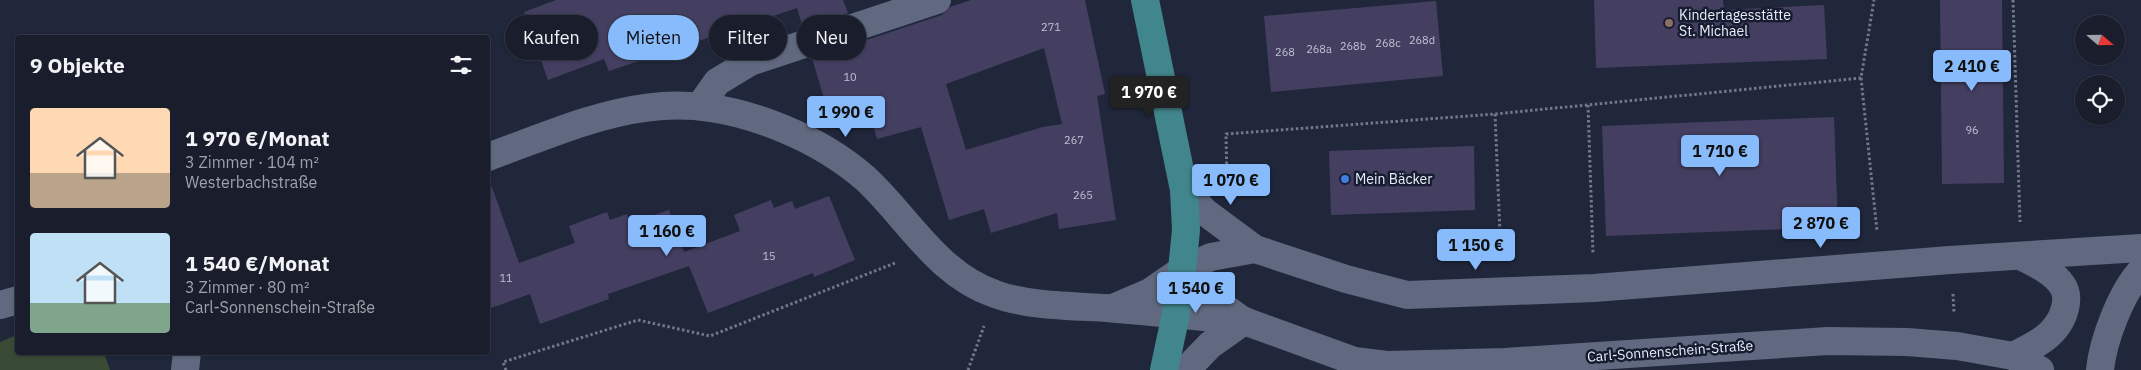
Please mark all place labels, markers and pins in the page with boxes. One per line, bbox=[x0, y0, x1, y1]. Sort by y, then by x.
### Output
place label: Kindertagesstätte St. Michael bbox=[1679, 6, 1791, 40]
marker: Kindertagesstätte St. Michael bbox=[1663, 17, 1675, 29]
pin: 2 410 € bbox=[1926, 49, 2018, 92]
pin: 1 970 € bbox=[1103, 76, 1195, 118]
pin: 1 990 € bbox=[800, 96, 892, 138]
pin: 1 710 € bbox=[1674, 134, 1766, 177]
pin: 1 070 € bbox=[1185, 164, 1277, 206]
place label: Mein Bäcker bbox=[1355, 170, 1432, 188]
marker: Mein Bäcker bbox=[1339, 173, 1351, 185]
pin: 2 870 € bbox=[1775, 206, 1867, 249]
pin: 1 160 € bbox=[621, 214, 713, 257]
pin: 1 150 € bbox=[1430, 228, 1522, 271]
pin: 1 540 € bbox=[1150, 272, 1242, 314]

